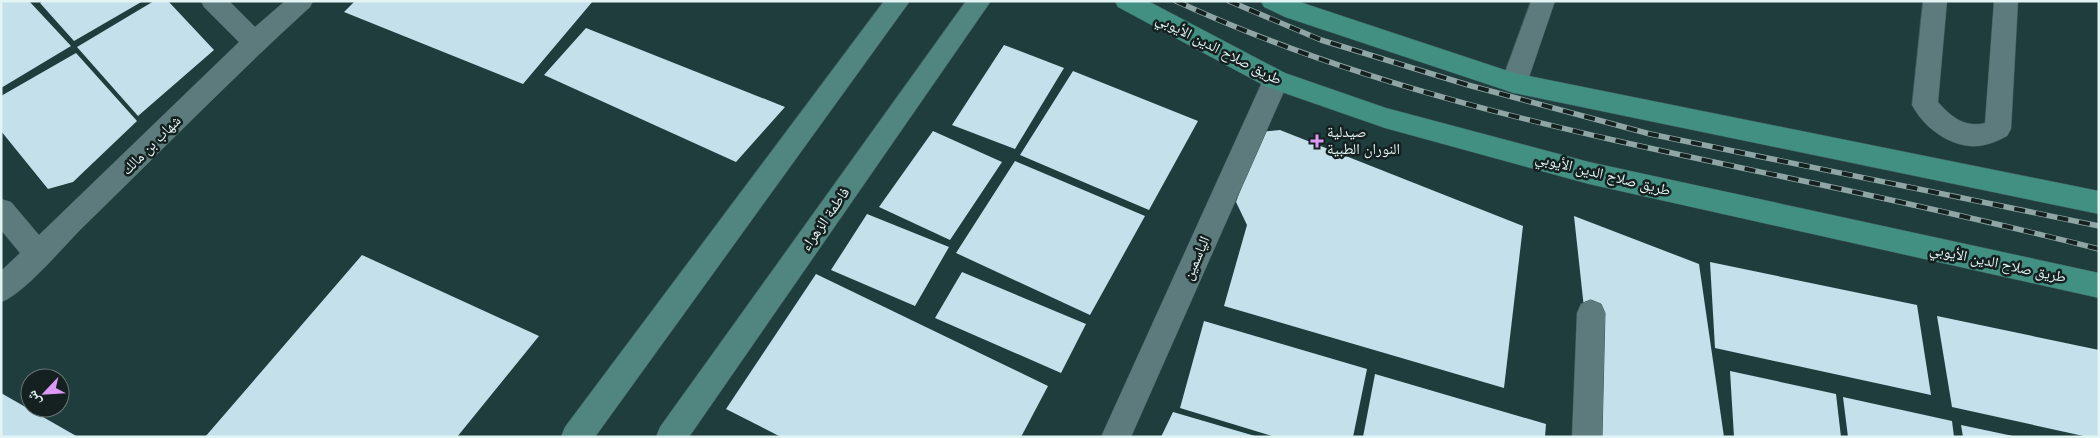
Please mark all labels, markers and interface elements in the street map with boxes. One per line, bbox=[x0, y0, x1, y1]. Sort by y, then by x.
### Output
street label: طريق صلاح الدين الأيوبي bbox=[1152, 8, 1286, 91]
street label: شهاب بن مالك bbox=[116, 110, 185, 179]
place label: صيدلية النوران الطبية bbox=[1327, 121, 1400, 159]
marker: صيدلية النوران الطبية bbox=[1311, 135, 1323, 147]
street label: طريق صلاح الدين الأيوبي bbox=[1533, 147, 1673, 202]
street label: فاطمة الزهراء bbox=[795, 183, 854, 255]
street label: الياسمين bbox=[1177, 232, 1215, 283]
street label: طريق صلاح الدين الأيوبي bbox=[1928, 238, 2068, 289]
north arrow bbox=[20, 368, 70, 418]
text: ش bbox=[21, 387, 45, 409]

